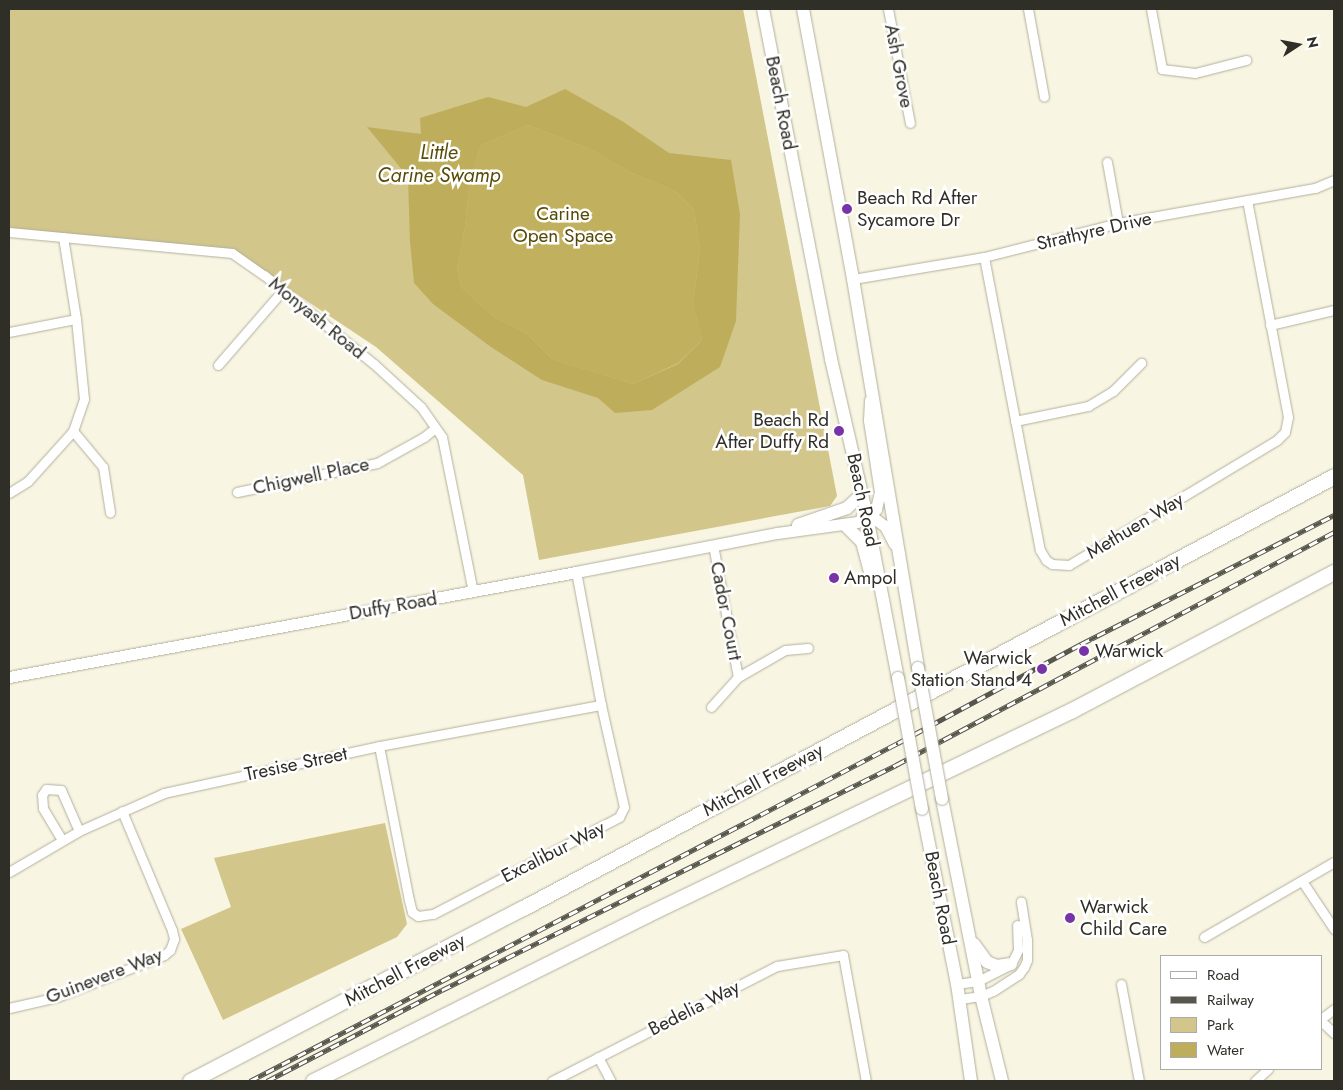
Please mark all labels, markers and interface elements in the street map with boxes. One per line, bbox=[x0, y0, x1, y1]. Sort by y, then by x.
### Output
north arrow bbox=[1273, 20, 1323, 70]
street label: Ash Grove bbox=[880, 22, 918, 110]
text: N bbox=[1302, 35, 1324, 50]
street label: Beach Road bbox=[761, 54, 801, 152]
water label: Little Carine Swamp bbox=[377, 141, 501, 188]
place label: Beach Rd After Sycamore Dr bbox=[857, 187, 977, 231]
park label: Carine Open Space bbox=[513, 203, 613, 247]
marker: Beach Rd After Sycamore Dr bbox=[841, 203, 853, 215]
street label: Strathyre Drive bbox=[1034, 207, 1154, 255]
street label: Monyash Road bbox=[264, 272, 370, 364]
place label: Beach Rd After Duffy Rd bbox=[715, 409, 829, 453]
marker: Beach Rd After Duffy Rd bbox=[833, 425, 845, 437]
street label: Beach Road bbox=[842, 451, 884, 549]
street label: Chigwell Place bbox=[251, 453, 371, 499]
street label: Methuen Way bbox=[1082, 488, 1188, 564]
street label: Mitchell Freeway bbox=[1056, 549, 1184, 631]
street label: Cador Court bbox=[705, 560, 747, 662]
place label: Ampol bbox=[844, 567, 897, 589]
marker: Ampol bbox=[828, 572, 840, 584]
street label: Duffy Road bbox=[347, 587, 439, 625]
place label: Warwick bbox=[1095, 640, 1163, 662]
marker: Warwick bbox=[1077, 644, 1091, 658]
place label: Warwick Station Stand 4 bbox=[911, 647, 1032, 691]
marker: Warwick Station Stand 4 bbox=[1036, 663, 1048, 675]
street label: Mitchell Freeway bbox=[699, 739, 827, 821]
street label: Tresise Street bbox=[243, 742, 349, 786]
street label: Excalibur Way bbox=[497, 816, 609, 888]
street label: Beach Road bbox=[920, 849, 960, 947]
place label: Warwick Child Care bbox=[1080, 896, 1167, 940]
marker: Warwick Child Care bbox=[1064, 912, 1076, 924]
street label: Mitchell Freeway bbox=[341, 929, 469, 1011]
street label: Guinevere Way bbox=[42, 943, 166, 1009]
legend bbox=[1160, 955, 1323, 1070]
text: Road bbox=[1207, 964, 1239, 986]
street label: Bedelia Way bbox=[645, 975, 743, 1041]
text: Railway bbox=[1207, 989, 1254, 1011]
text: Park bbox=[1207, 1014, 1234, 1036]
text: Water bbox=[1207, 1039, 1244, 1061]

